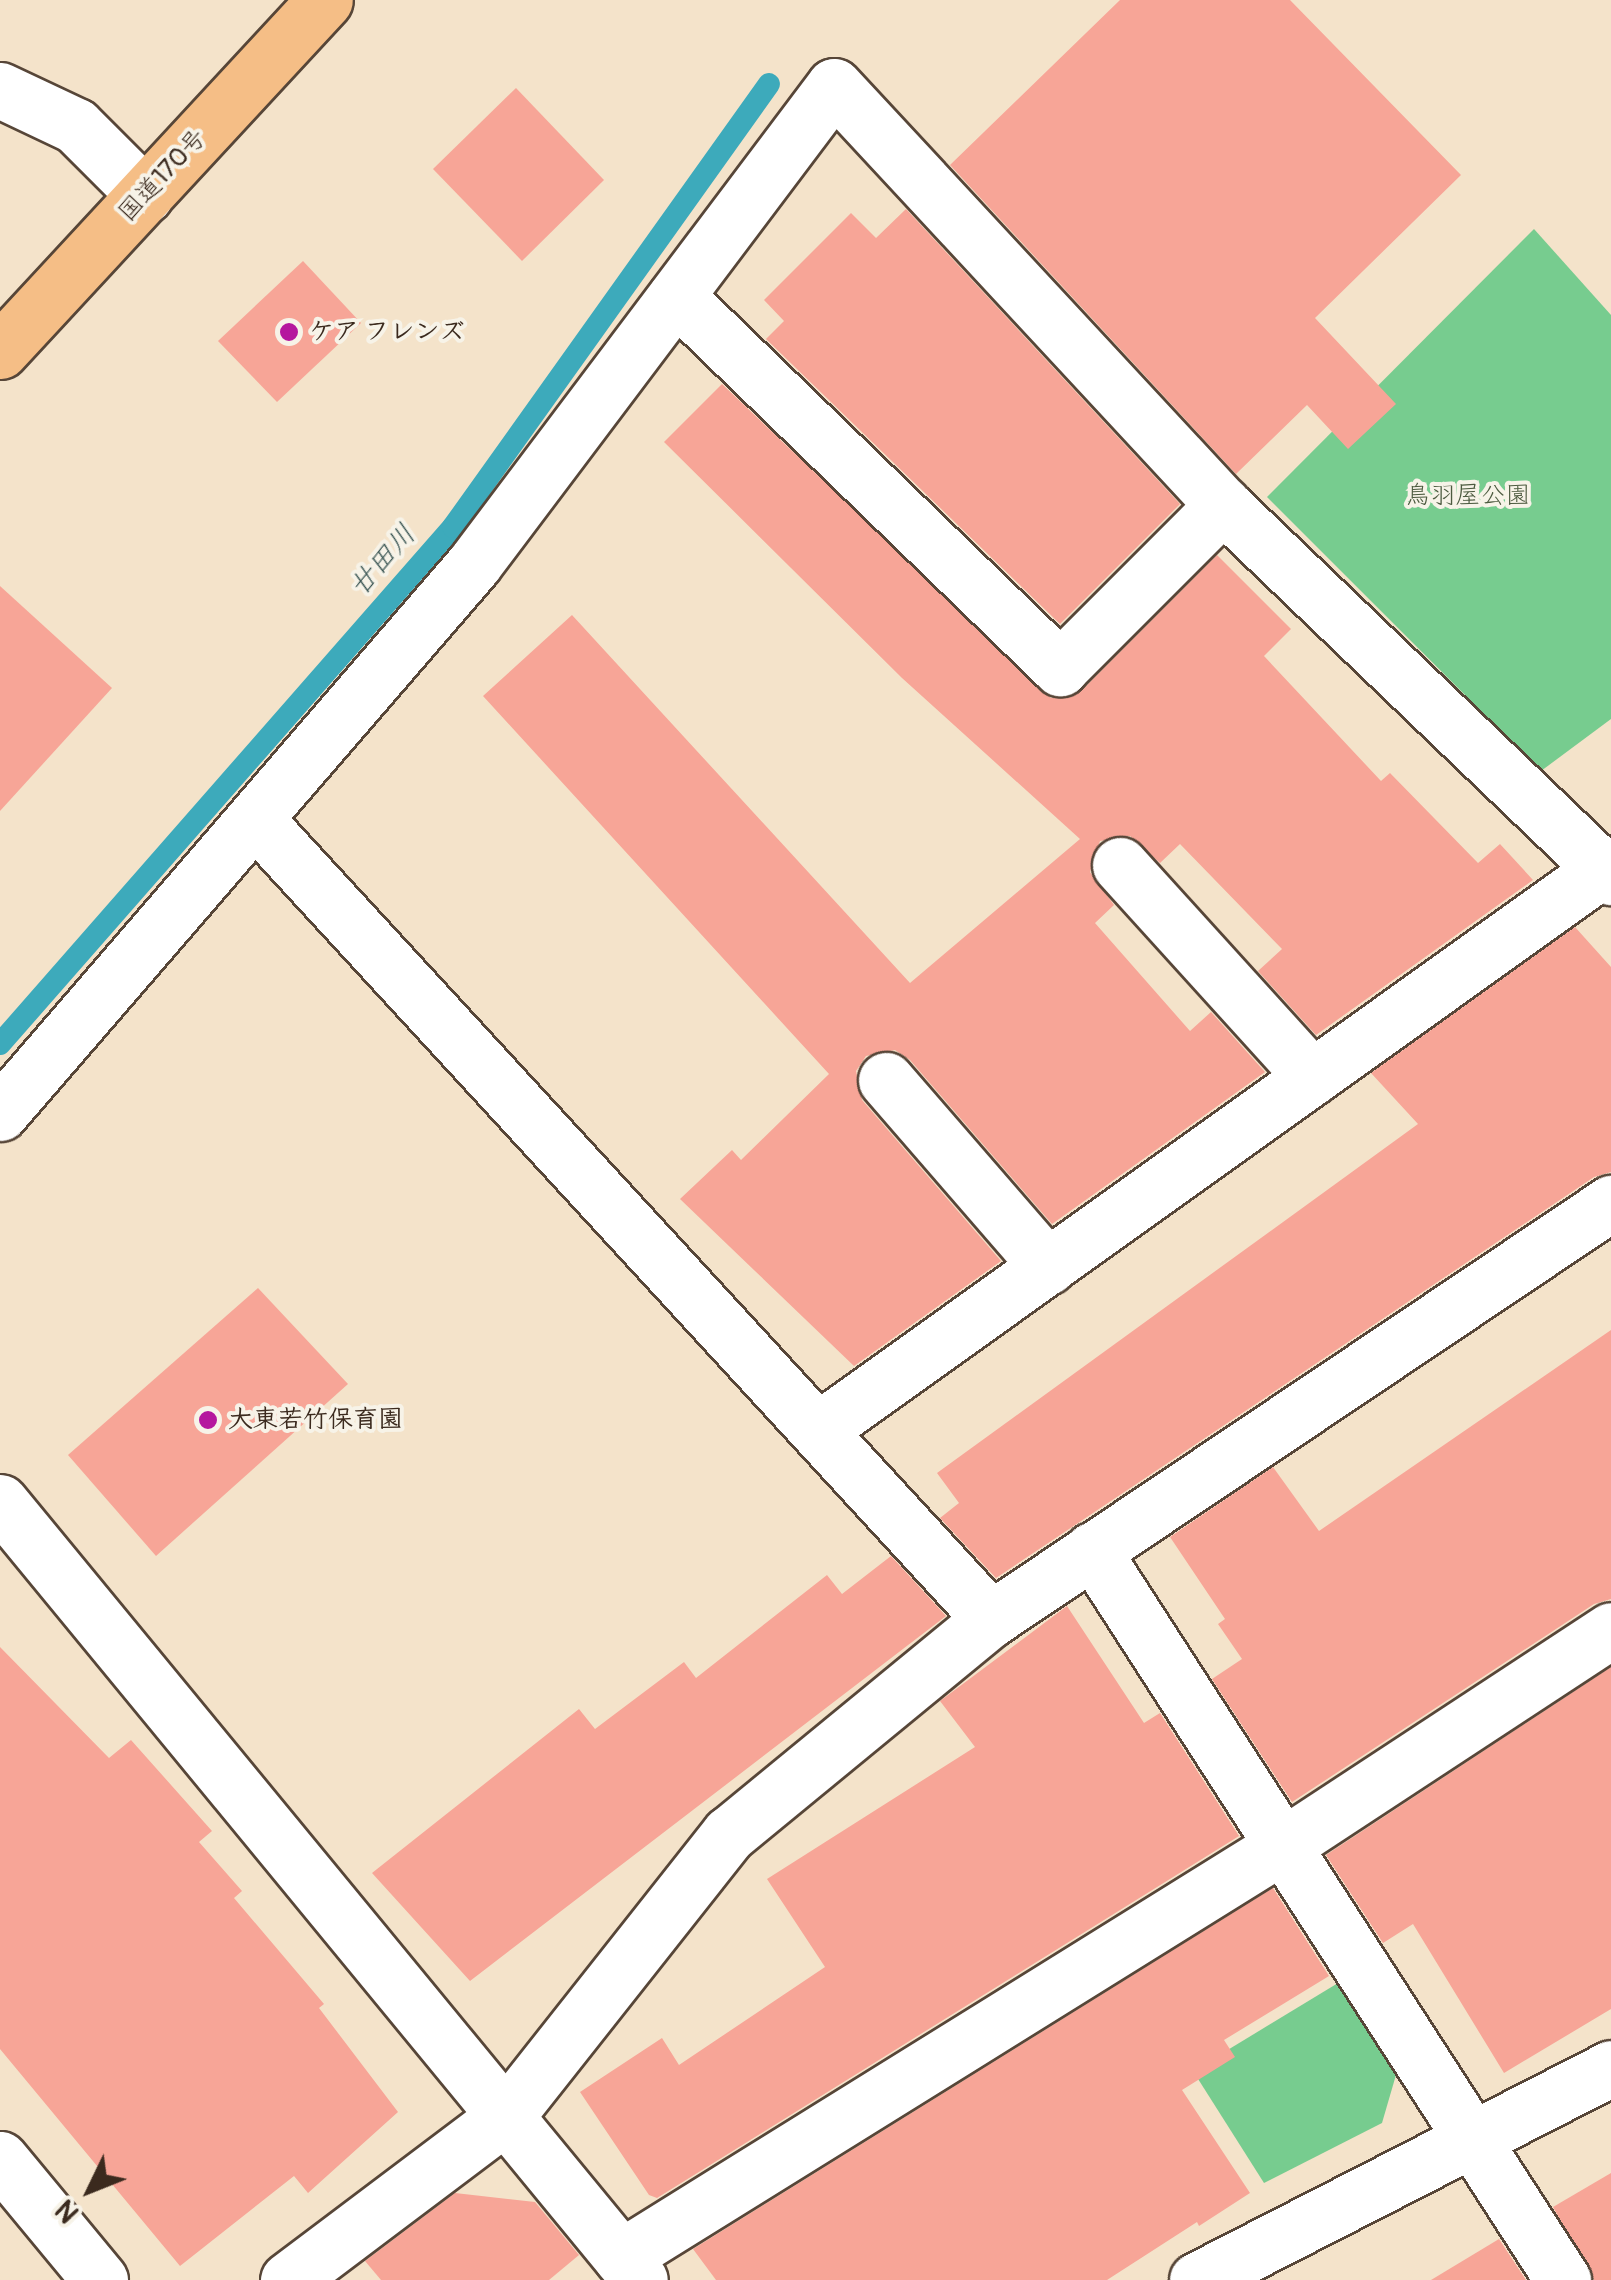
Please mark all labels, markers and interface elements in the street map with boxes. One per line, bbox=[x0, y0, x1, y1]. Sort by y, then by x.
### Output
street label: 国道170号 bbox=[113, 124, 213, 228]
place label: ケア フレンズ bbox=[309, 317, 464, 347]
marker: ケア フレンズ bbox=[278, 321, 300, 343]
park label: 鳥羽屋公園 bbox=[1406, 481, 1530, 511]
water label: 廿田川 bbox=[343, 518, 423, 604]
place label: 大東若竹保育園 bbox=[228, 1405, 403, 1435]
marker: 大東若竹保育園 bbox=[197, 1409, 219, 1431]
north arrow bbox=[40, 2140, 140, 2240]
text: N bbox=[48, 2192, 87, 2230]

